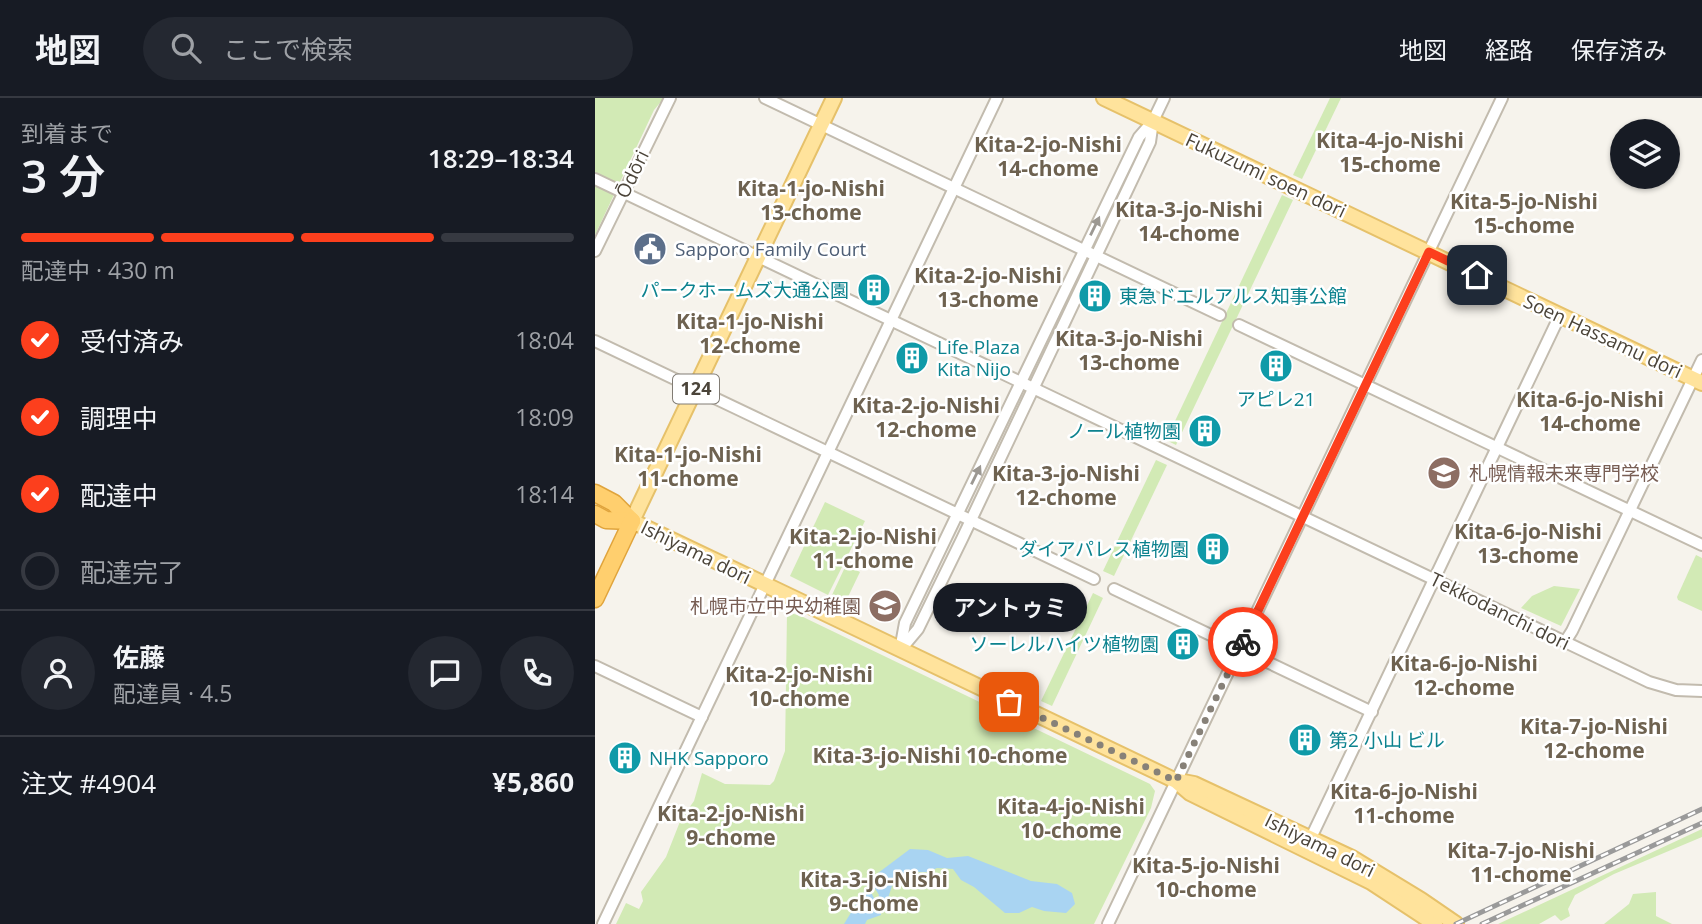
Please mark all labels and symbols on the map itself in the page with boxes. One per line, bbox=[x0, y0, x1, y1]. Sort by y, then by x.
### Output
street label: Fukuzumi soen dori bbox=[1182, 126, 1350, 224]
district label: Kita-4-jo-Nishi 15-chome bbox=[1316, 126, 1464, 178]
district label: Kita-2-jo-Nishi 14-chome bbox=[974, 130, 1122, 182]
street label: Ōdōri bbox=[609, 146, 655, 202]
district label: Kita-1-jo-Nishi 13-chome bbox=[737, 174, 885, 226]
district label: Kita-5-jo-Nishi 15-chome bbox=[1450, 187, 1598, 239]
district label: Kita-3-jo-Nishi 14-chome bbox=[1115, 195, 1263, 247]
one-way arrow bbox=[1089, 216, 1101, 236]
public building icon: Sapporo Family Court bbox=[631, 230, 669, 268]
place label: Sapporo Family Court bbox=[675, 236, 867, 262]
pin bbox=[1447, 245, 1507, 305]
district label: Kita-2-jo-Nishi 13-chome bbox=[914, 261, 1062, 313]
building icon: パークホームズ大通公園 bbox=[855, 271, 893, 309]
place label: パークホームズ大通公園 bbox=[641, 277, 849, 303]
building icon: 東急ドエルアルス知事公館 bbox=[1076, 277, 1114, 315]
place label: 東急ドエルアルス知事公館 bbox=[1119, 283, 1347, 309]
street label: Soen Hassamu dori bbox=[1519, 288, 1687, 384]
district label: Kita-1-jo-Nishi 12-chome bbox=[676, 307, 824, 359]
district label: Kita-3-jo-Nishi 13-chome bbox=[1055, 324, 1203, 376]
place label: Life Plaza Kita Nijo bbox=[937, 334, 1020, 382]
building icon: Life Plaza Kita Nijo bbox=[893, 339, 931, 377]
building icon: アピレ21 bbox=[1257, 347, 1295, 385]
road number: 124 bbox=[673, 374, 719, 404]
district label: Kita-6-jo-Nishi 14-chome bbox=[1516, 385, 1664, 437]
place label: アピレ21 bbox=[1237, 386, 1315, 412]
district label: Kita-2-jo-Nishi 12-chome bbox=[852, 391, 1000, 443]
building icon: ノール植物園 bbox=[1186, 412, 1224, 450]
place label: ノール植物園 bbox=[1067, 418, 1181, 444]
district label: Kita-1-jo-Nishi 11-chome bbox=[614, 440, 762, 492]
school or university icon: 札幌情報未来専門学校 bbox=[1425, 454, 1463, 492]
district label: Kita-3-jo-Nishi 12-chome bbox=[992, 459, 1140, 511]
place label: 札幌情報未来専門学校 bbox=[1469, 460, 1659, 486]
one-way arrow bbox=[970, 465, 982, 485]
street label: Ishiyama dori bbox=[637, 514, 755, 590]
district label: Kita-6-jo-Nishi 13-chome bbox=[1454, 517, 1602, 569]
district label: Kita-2-jo-Nishi 11-chome bbox=[789, 522, 937, 574]
building icon: ダイアパレス植物園 bbox=[1194, 530, 1232, 568]
place label: ダイアパレス植物園 bbox=[1018, 536, 1189, 562]
street label: Tekkodanchi dori bbox=[1426, 566, 1574, 656]
callout: アントゥミ bbox=[932, 583, 1086, 632]
school or university icon: 札幌市立中央幼稚園 bbox=[866, 587, 904, 625]
place label: 札幌市立中央幼稚園 bbox=[690, 593, 861, 619]
courier bbox=[1208, 607, 1278, 677]
building icon: ソーレルハイツ植物園 bbox=[1164, 625, 1202, 663]
place label: ソーレルハイツ植物園 bbox=[969, 631, 1159, 657]
district label: Kita-6-jo-Nishi 12-chome bbox=[1390, 649, 1538, 701]
district label: Kita-2-jo-Nishi 10-chome bbox=[725, 660, 873, 712]
pin bbox=[979, 672, 1039, 732]
district label: Kita-7-jo-Nishi 12-chome bbox=[1520, 712, 1668, 764]
building icon: 第2 小山 ビル bbox=[1286, 721, 1324, 759]
place label: 第2 小山 ビル bbox=[1329, 727, 1445, 753]
building icon: NHK Sapporo bbox=[606, 739, 644, 777]
district label: Kita-3-jo-Nishi 10-chome bbox=[813, 741, 1067, 769]
place label: NHK Sapporo bbox=[649, 745, 769, 771]
district label: Kita-6-jo-Nishi 11-chome bbox=[1330, 777, 1478, 829]
district label: Kita-4-jo-Nishi 10-chome bbox=[997, 792, 1145, 844]
district label: Kita-2-jo-Nishi 9-chome bbox=[657, 799, 805, 851]
street label: Ishiyama dori bbox=[1261, 807, 1379, 883]
district label: Kita-7-jo-Nishi 11-chome bbox=[1447, 836, 1595, 888]
district label: Kita-5-jo-Nishi 10-chome bbox=[1132, 851, 1280, 903]
district label: Kita-3-jo-Nishi 9-chome bbox=[800, 865, 948, 917]

